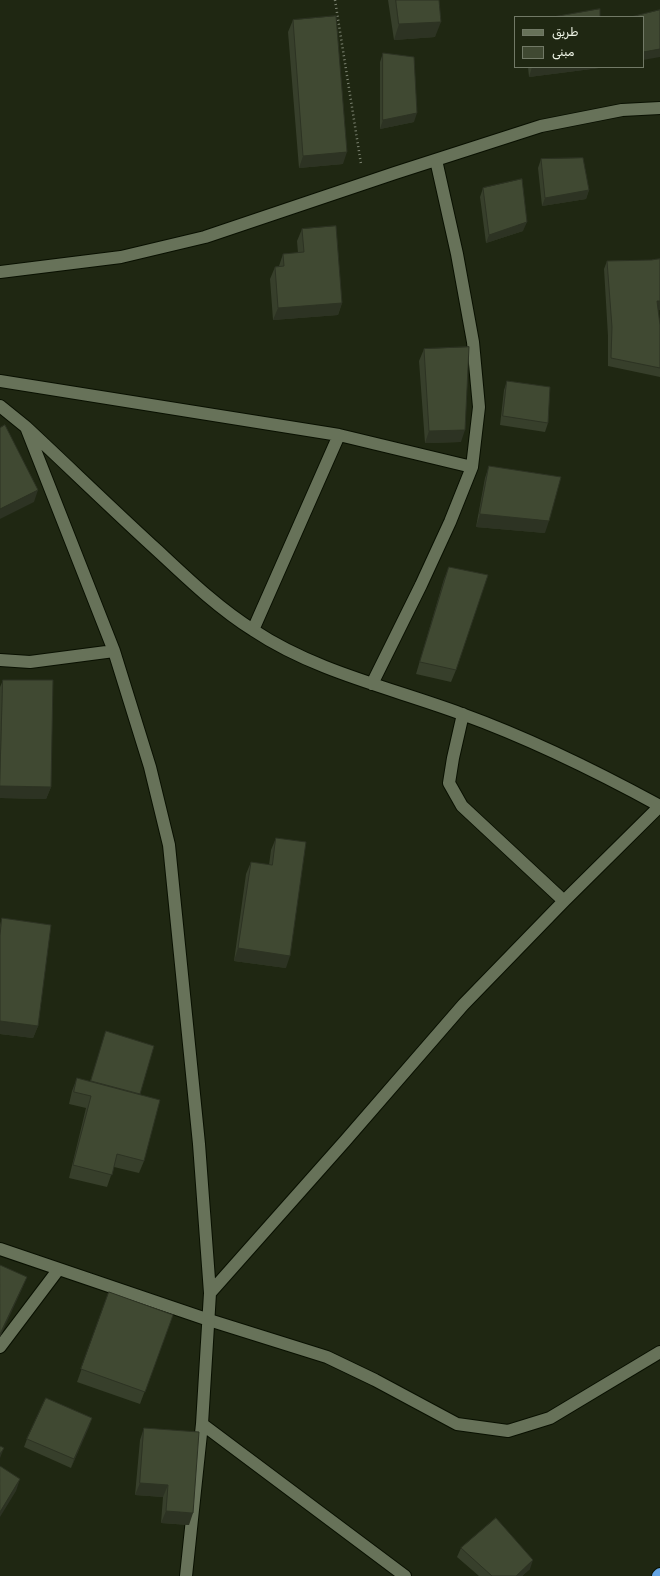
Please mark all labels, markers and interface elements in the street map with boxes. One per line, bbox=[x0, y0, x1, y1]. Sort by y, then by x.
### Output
legend bbox=[514, 16, 644, 68]
text: طريق bbox=[552, 25, 578, 39]
text: مبنى bbox=[552, 45, 574, 59]

